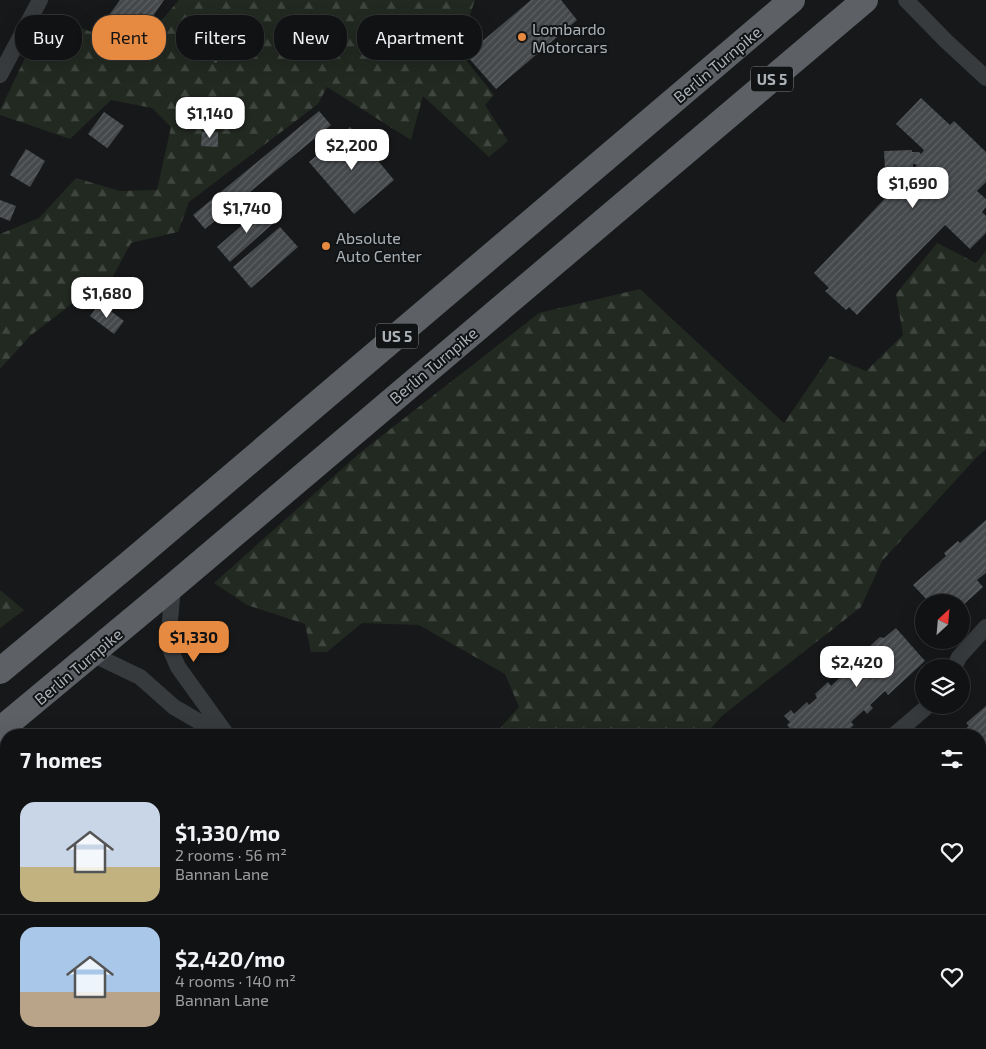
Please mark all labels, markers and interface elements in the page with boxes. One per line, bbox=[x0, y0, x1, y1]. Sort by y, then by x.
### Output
chip: Buy bbox=[15, 15, 82, 60]
chip: Rent bbox=[92, 15, 166, 60]
chip: Filters bbox=[176, 15, 264, 60]
chip: New bbox=[274, 15, 347, 60]
chip: Apartment bbox=[357, 15, 482, 60]
place label: Lombardo Motorcars bbox=[532, 19, 608, 56]
street label: Berlin Turnpike bbox=[669, 22, 765, 106]
marker: Lombardo Motorcars bbox=[516, 31, 528, 43]
road number: US 5 bbox=[751, 66, 793, 92]
pin: $1,140 bbox=[169, 96, 251, 139]
text: $1,140 bbox=[187, 103, 233, 122]
pin: $2,200 bbox=[311, 128, 393, 171]
text: $2,200 bbox=[326, 135, 378, 154]
pin: $1,690 bbox=[872, 166, 954, 209]
text: $1,690 bbox=[888, 173, 938, 192]
pin: $1,740 bbox=[206, 192, 288, 234]
text: $1,740 bbox=[223, 198, 271, 217]
place label: Absolute Auto Center bbox=[336, 228, 423, 265]
marker: Absolute Auto Center bbox=[320, 240, 332, 252]
pin: $1,680 bbox=[66, 276, 148, 319]
text: $1,680 bbox=[82, 283, 132, 302]
street label: Berlin Turnpike bbox=[385, 323, 481, 407]
road number: US 5 bbox=[376, 324, 418, 348]
north arrow bbox=[915, 594, 970, 649]
map controls bbox=[915, 594, 970, 714]
pin: $1,330 bbox=[153, 620, 235, 663]
street label: Berlin Turnpike bbox=[30, 624, 126, 708]
text: $1,330 bbox=[170, 627, 218, 646]
pin: $2,420 bbox=[816, 646, 898, 688]
text: $2,420 bbox=[831, 652, 883, 671]
button: layers bbox=[915, 659, 970, 714]
icon: filters bbox=[938, 745, 966, 773]
text: 7 homes bbox=[20, 747, 102, 772]
text: $1,330/mo bbox=[175, 820, 280, 845]
icon: home bbox=[60, 822, 120, 882]
icon: heart bbox=[938, 838, 966, 866]
text: 2 rooms · 56 m² bbox=[175, 845, 287, 864]
text: Bannan Lane bbox=[175, 864, 269, 883]
text: $2,420/mo bbox=[175, 946, 285, 971]
icon: home bbox=[60, 947, 120, 1007]
icon: heart bbox=[938, 963, 966, 991]
text: 4 rooms · 140 m² bbox=[175, 971, 296, 990]
text: Bannan Lane bbox=[175, 990, 269, 1009]

